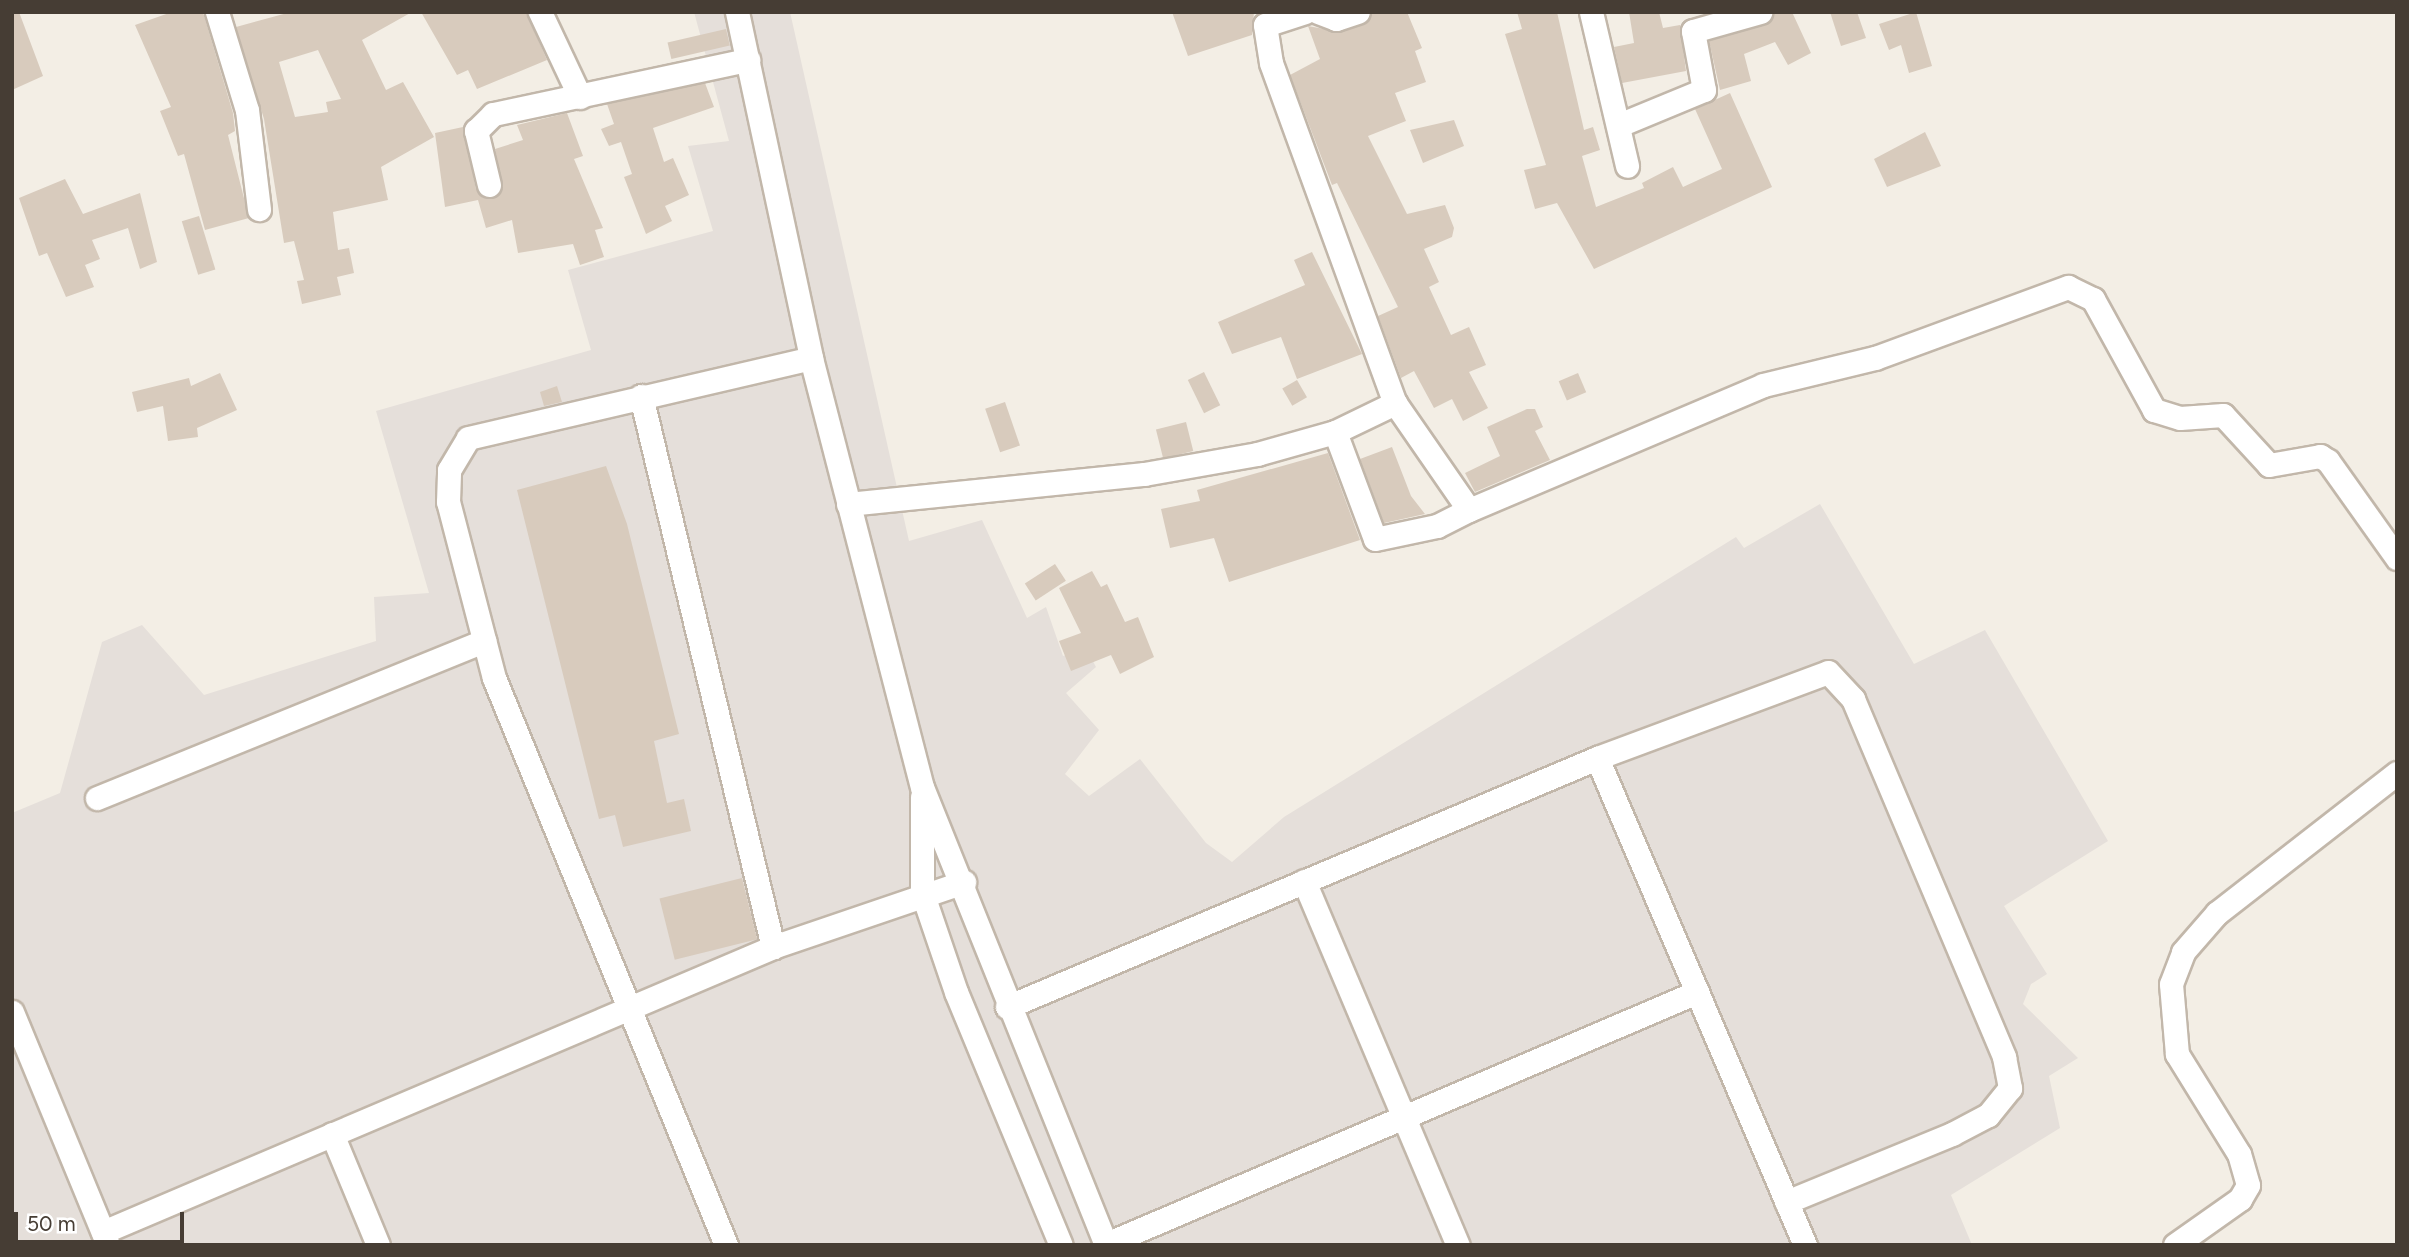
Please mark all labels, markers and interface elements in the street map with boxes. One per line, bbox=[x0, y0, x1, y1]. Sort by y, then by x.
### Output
scale bar bbox=[18, 1198, 187, 1242]
text: 50 m bbox=[27, 1211, 76, 1236]

